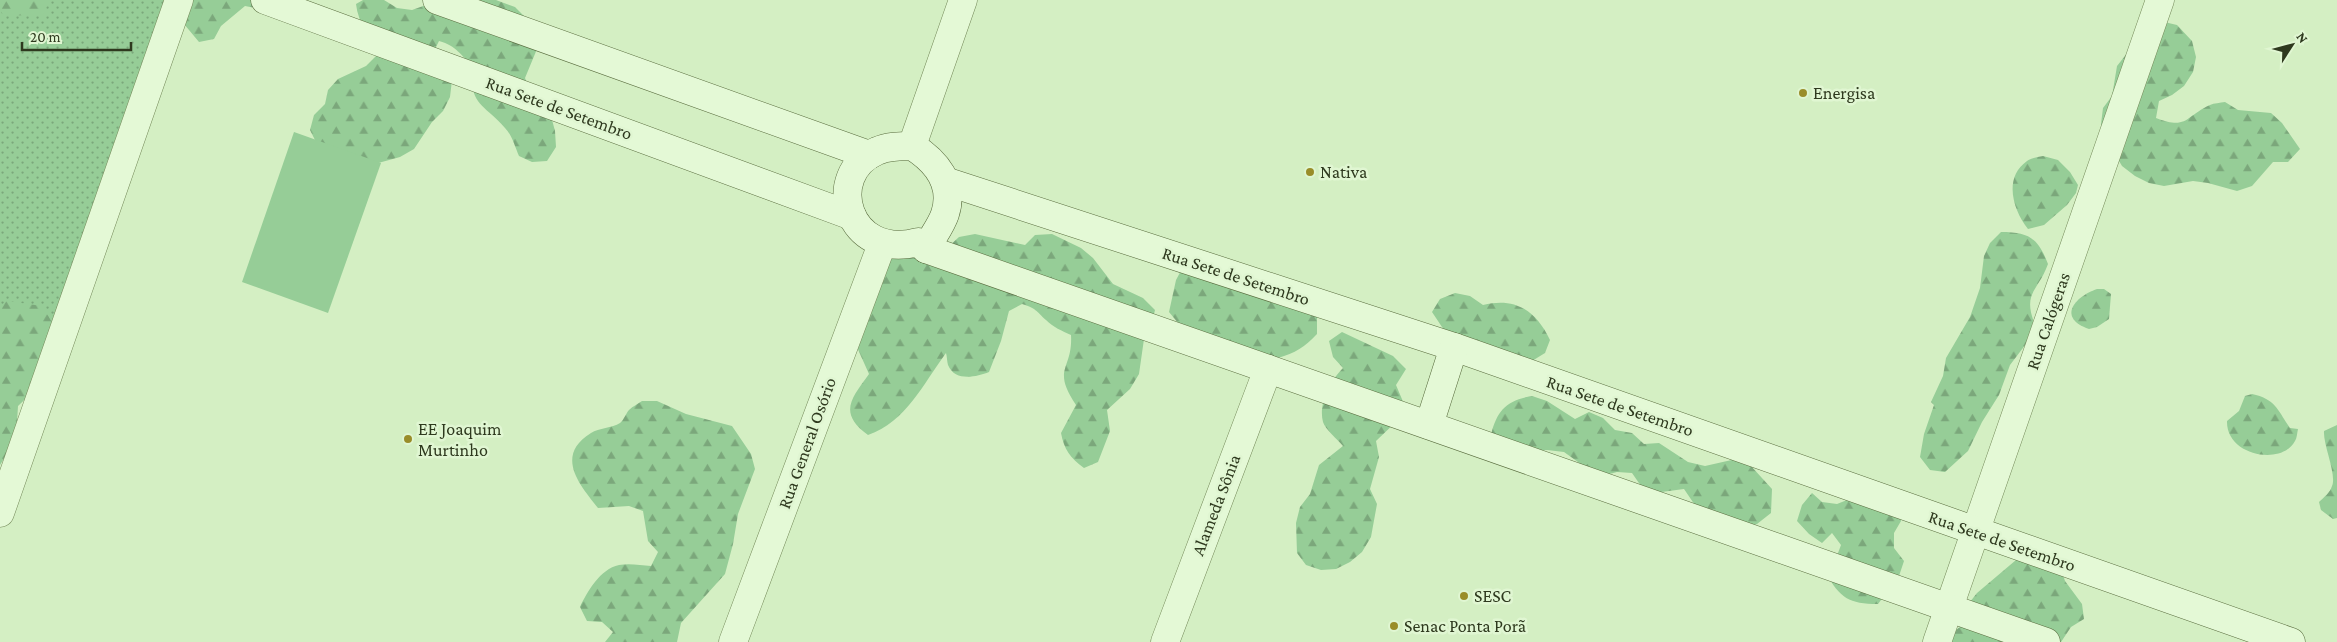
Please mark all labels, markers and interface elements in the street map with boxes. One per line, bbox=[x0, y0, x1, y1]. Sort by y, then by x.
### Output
scale bar bbox=[22, 20, 131, 52]
north arrow bbox=[2267, 20, 2317, 70]
text: 20 m bbox=[30, 29, 61, 45]
text: N bbox=[2293, 29, 2312, 46]
street label: Rua Sete de Setembro bbox=[483, 72, 635, 144]
place label: Energisa bbox=[1813, 83, 1875, 103]
marker: Energisa bbox=[1797, 87, 1809, 99]
place label: Nativa bbox=[1320, 162, 1367, 182]
marker: Nativa bbox=[1304, 166, 1316, 178]
street label: Rua Sete de Setembro bbox=[1160, 243, 1312, 309]
street label: Rua Calógeras bbox=[2022, 270, 2074, 372]
street label: Rua Sete de Setembro bbox=[1544, 371, 1696, 441]
street label: Rua General Osório bbox=[774, 374, 840, 511]
place label: EE Joaquim Murtinho bbox=[418, 419, 502, 460]
marker: EE Joaquim Murtinho bbox=[402, 433, 414, 445]
street label: Alameda Sônia bbox=[1188, 452, 1244, 558]
street label: Rua Sete de Setembro bbox=[1926, 506, 2078, 576]
place label: SESC bbox=[1474, 586, 1512, 606]
marker: SESC bbox=[1458, 590, 1470, 602]
place label: Senac Ponta Porã bbox=[1404, 616, 1526, 636]
marker: Senac Ponta Porã bbox=[1388, 620, 1400, 632]

